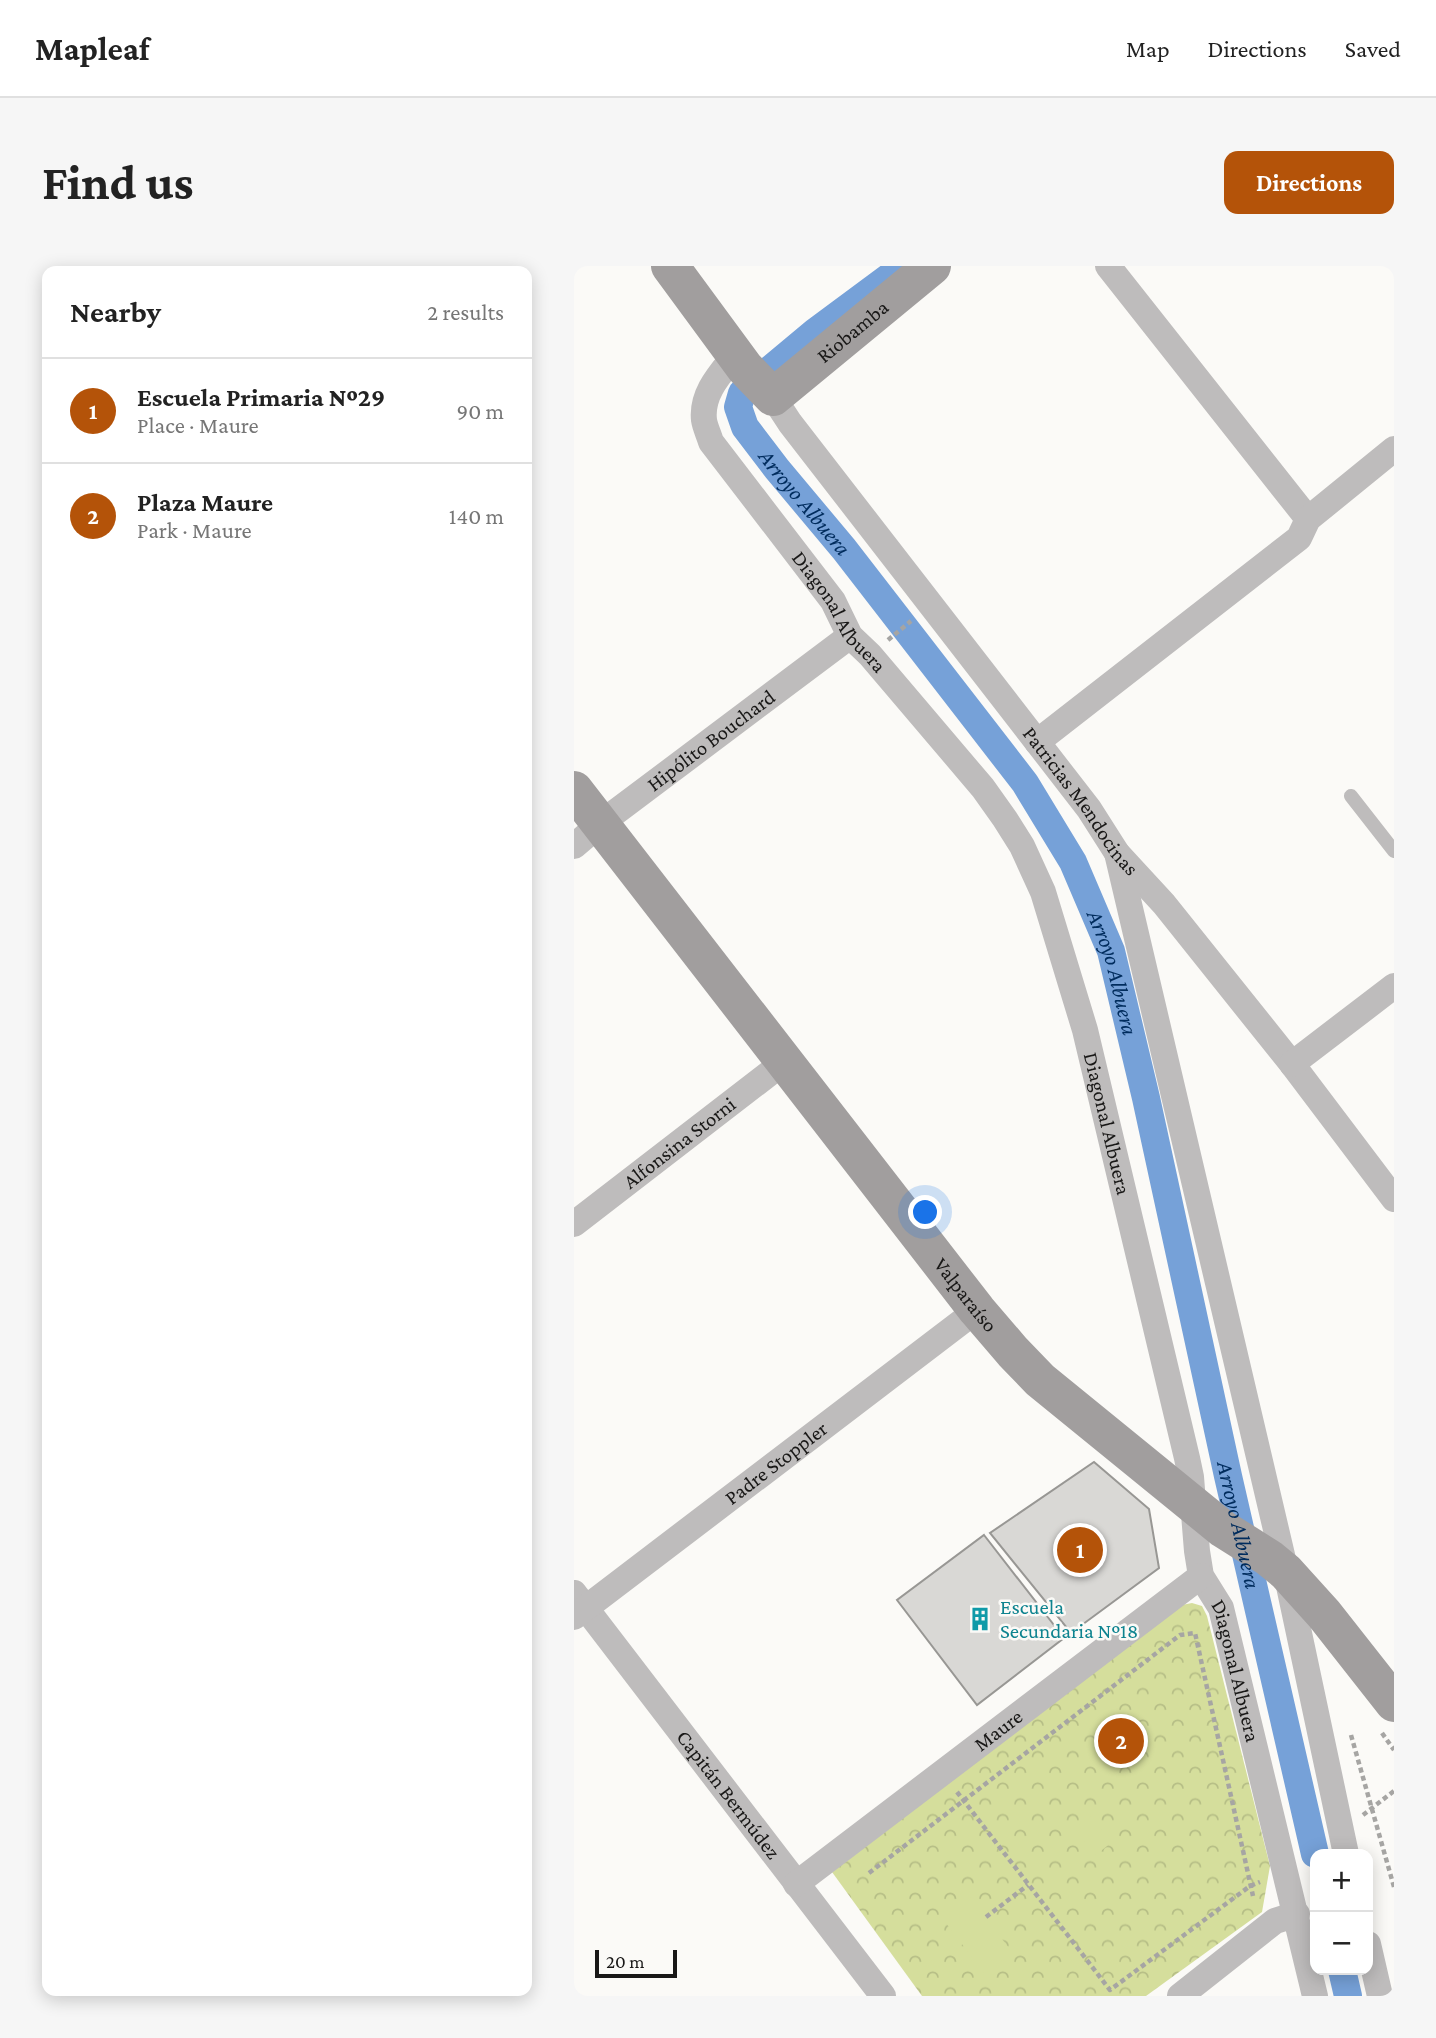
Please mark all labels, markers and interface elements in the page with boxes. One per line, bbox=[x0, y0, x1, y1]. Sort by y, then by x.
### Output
text: Mapleaf bbox=[35, 30, 150, 67]
text: Map bbox=[1126, 35, 1170, 62]
text: Directions bbox=[1208, 35, 1307, 62]
text: Saved bbox=[1345, 35, 1401, 62]
button: Directions bbox=[1224, 151, 1394, 214]
text: Find us bbox=[42, 155, 194, 210]
text: Nearby bbox=[70, 295, 161, 328]
street label: Riobamba bbox=[812, 295, 893, 368]
text: 2 results bbox=[427, 299, 504, 325]
text: Escuela Primaria Nº29 bbox=[137, 383, 385, 412]
text: 1 bbox=[89, 398, 97, 424]
text: 90 m bbox=[457, 398, 504, 424]
text: Place · Maure bbox=[137, 412, 259, 438]
water label: Arroyo Albuera bbox=[753, 443, 857, 561]
text: Plaza Maure bbox=[137, 488, 273, 517]
text: 2 bbox=[87, 503, 99, 529]
text: 140 m bbox=[449, 503, 504, 529]
text: Park · Maure bbox=[137, 517, 252, 543]
street label: Diagonal Albuera bbox=[787, 546, 892, 678]
street label: Hipólito Bouchard bbox=[642, 685, 780, 796]
street label: Patricias Mendocinas bbox=[1018, 722, 1143, 880]
water label: Arroyo Albuera bbox=[1081, 905, 1144, 1038]
street label: Diagonal Albuera bbox=[1079, 1050, 1136, 1197]
street label: Alfonsina Storni bbox=[618, 1092, 741, 1194]
your location bbox=[908, 1195, 942, 1229]
street label: Valparaíso bbox=[929, 1253, 1002, 1337]
street label: Padre Stoppler bbox=[720, 1416, 832, 1510]
water label: Arroyo Albuera bbox=[1212, 1458, 1267, 1591]
pin: 1 bbox=[1057, 1524, 1103, 1576]
place label: Escuela Secundaria Nº18 bbox=[1000, 1595, 1138, 1643]
street label: Diagonal Albuera bbox=[1206, 1595, 1265, 1745]
building icon: Escuela Secundaria Nº18 bbox=[966, 1605, 994, 1633]
street label: Maure bbox=[969, 1704, 1027, 1756]
pin: 2 bbox=[1098, 1715, 1144, 1767]
street label: Capitán Bermúdez bbox=[672, 1725, 786, 1864]
map controls bbox=[1310, 1849, 1373, 1975]
button: + bbox=[1310, 1849, 1373, 1912]
button: − bbox=[1310, 1912, 1373, 1975]
scale bar bbox=[595, 1947, 677, 1979]
text: 20 m bbox=[606, 1951, 645, 1972]

